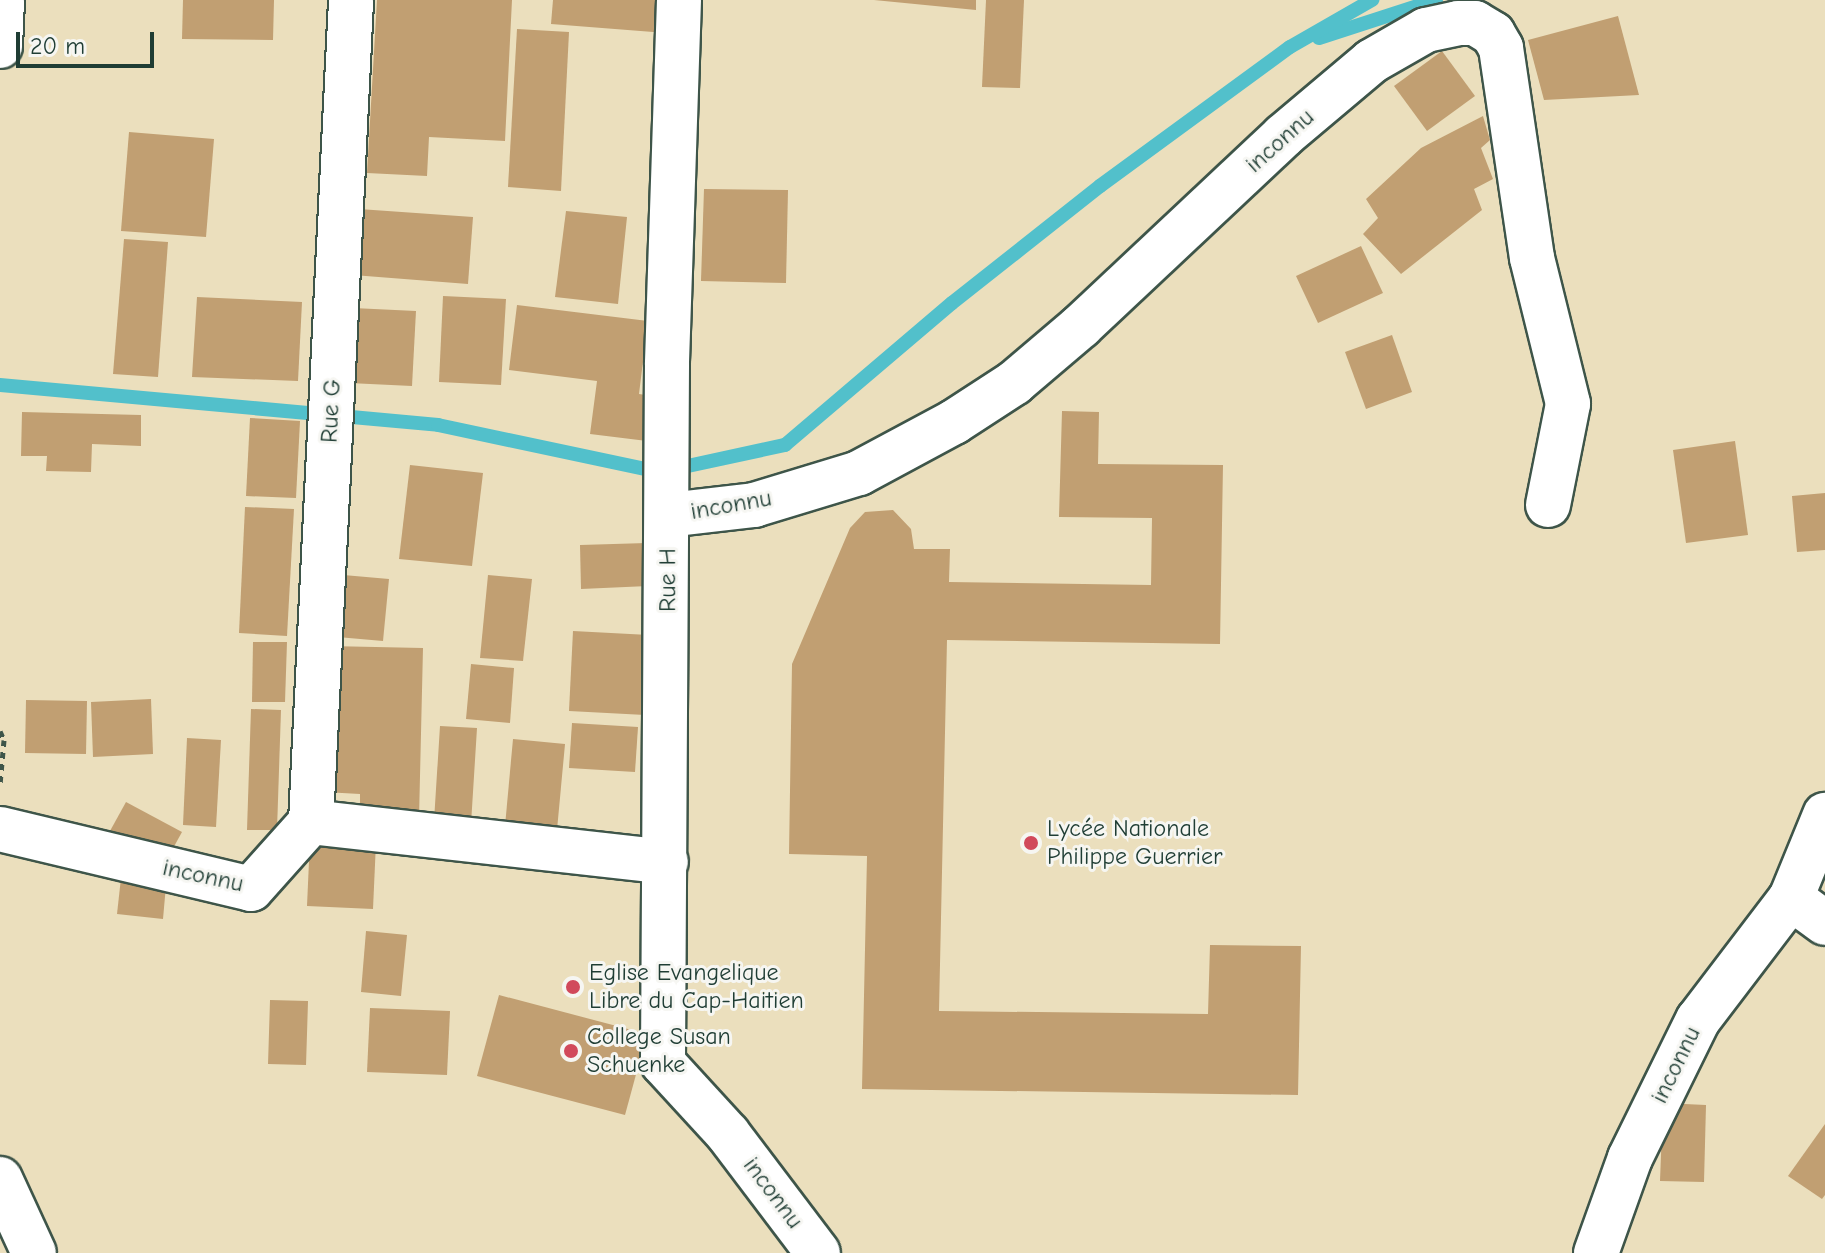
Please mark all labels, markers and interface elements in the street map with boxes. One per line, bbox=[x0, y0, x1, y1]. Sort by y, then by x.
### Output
scale bar bbox=[20, 16, 158, 66]
text: 20 m bbox=[30, 32, 85, 60]
street label: inconnu bbox=[1240, 103, 1320, 179]
street label: Rue G bbox=[315, 378, 347, 444]
street label: inconnu bbox=[688, 484, 774, 526]
street label: Rue H bbox=[654, 548, 682, 612]
place label: Lycée Nationale Philippe Guerrier bbox=[1047, 815, 1223, 871]
marker: Lycée Nationale Philippe Guerrier bbox=[1022, 834, 1040, 852]
street label: inconnu bbox=[160, 853, 246, 899]
place label: Eglise Evangelique Libre du Cap-Haitien bbox=[589, 959, 804, 1015]
marker: Eglise Evangelique Libre du Cap-Haitien bbox=[564, 978, 582, 996]
street label: inconnu bbox=[1645, 1022, 1707, 1108]
place label: College Susan Schuenke bbox=[587, 1023, 731, 1079]
marker: College Susan Schuenke bbox=[562, 1042, 580, 1060]
street label: inconnu bbox=[737, 1152, 809, 1234]

